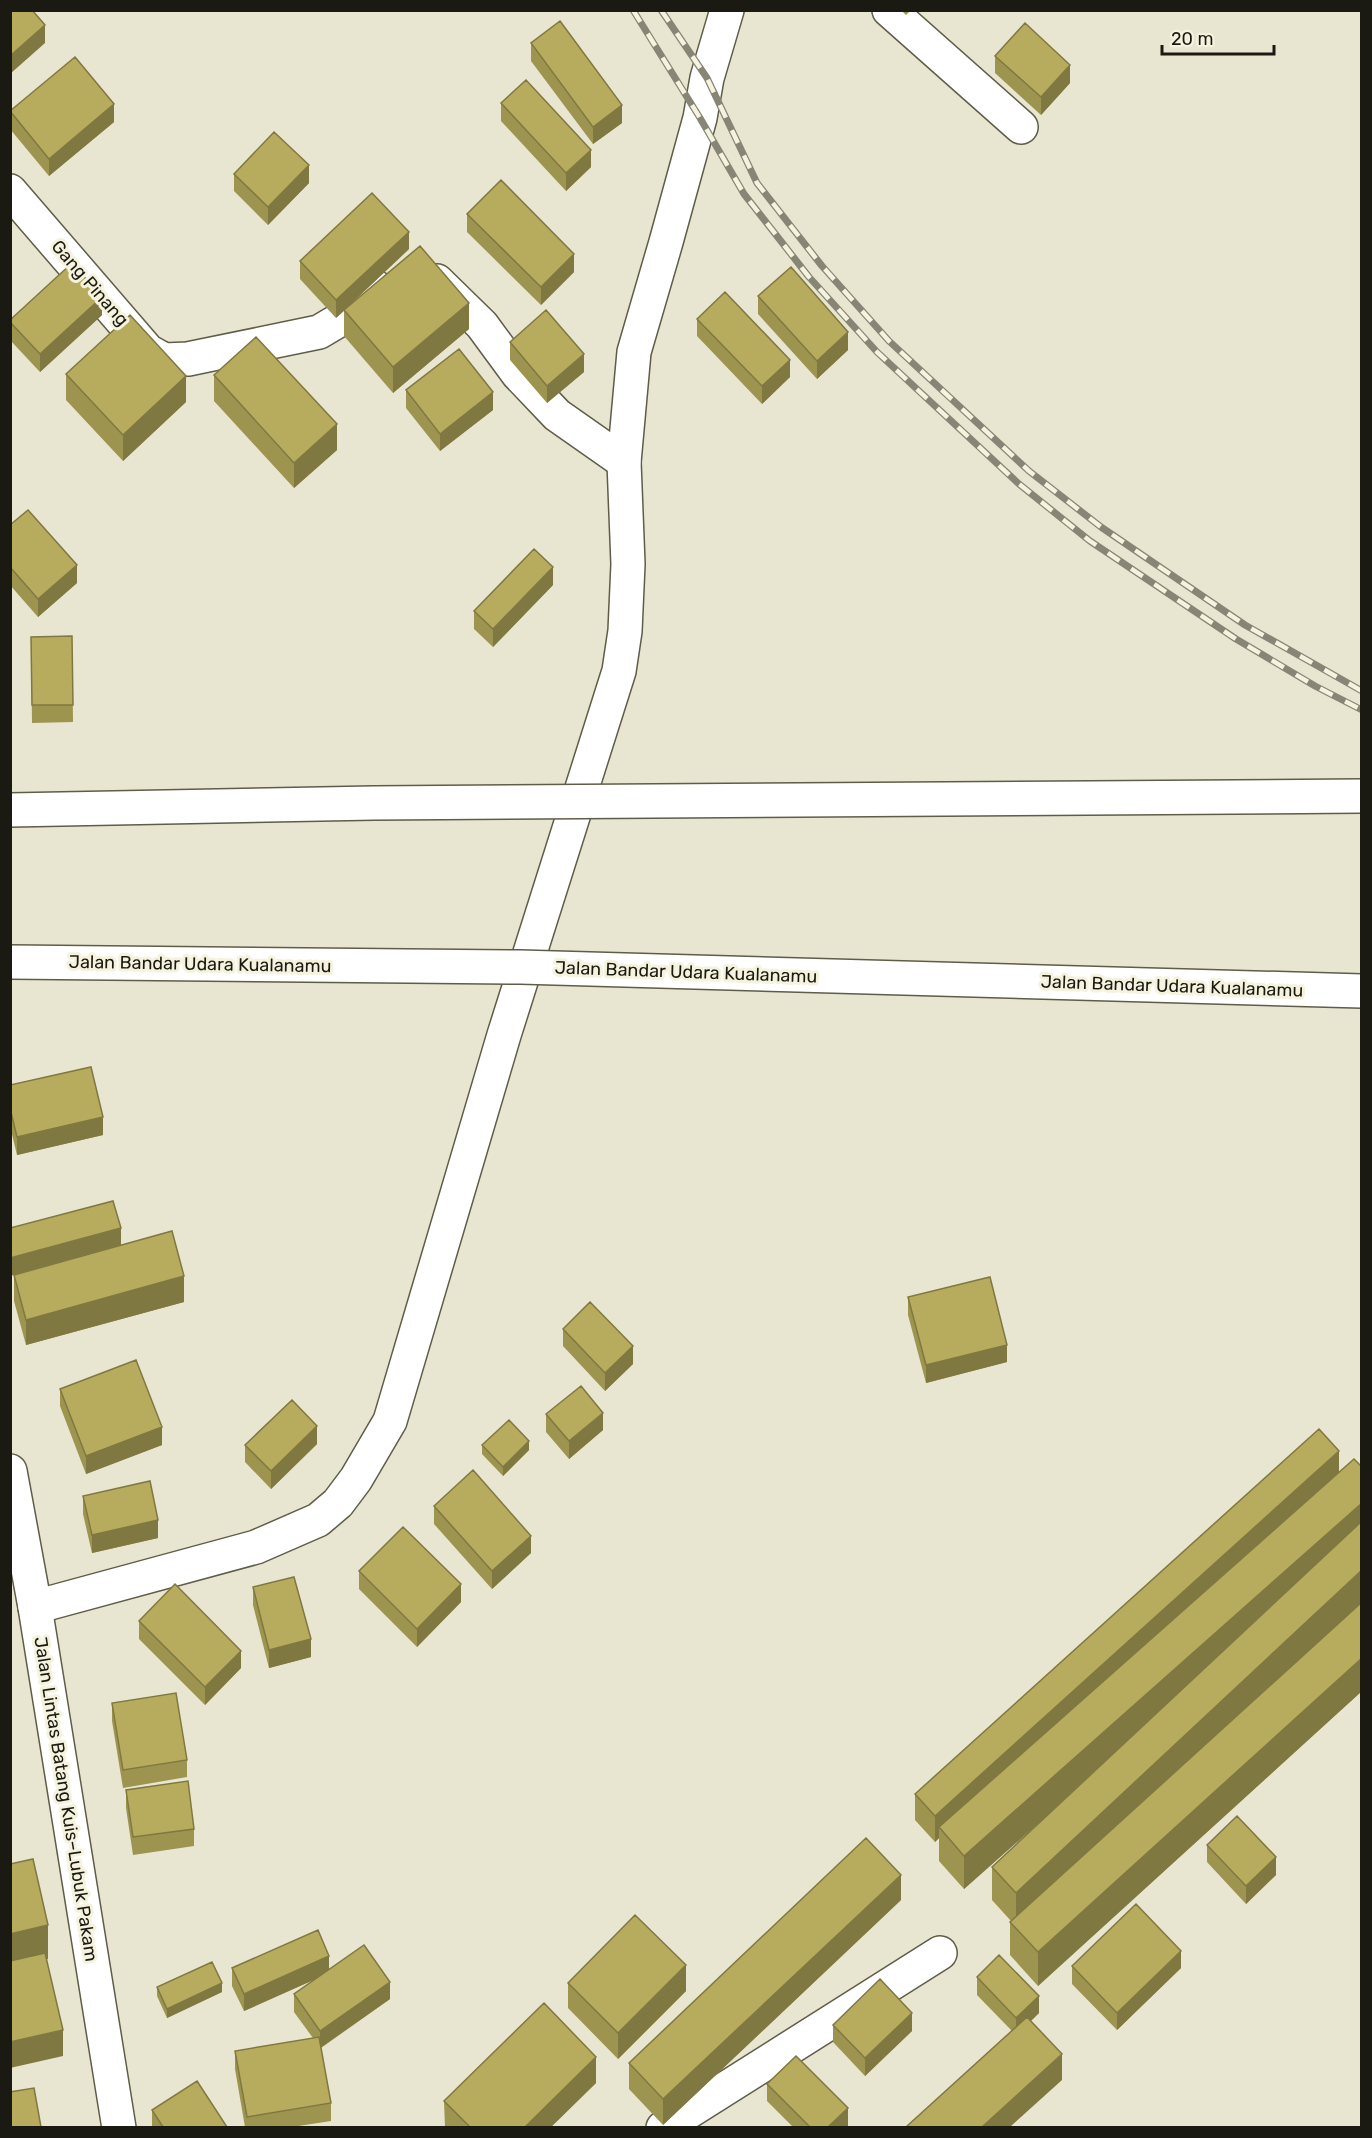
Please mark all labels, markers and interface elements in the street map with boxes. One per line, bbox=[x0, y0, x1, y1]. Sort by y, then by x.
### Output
scale bar bbox=[1162, 18, 1274, 56]
text: 20 m bbox=[1171, 28, 1213, 50]
street label: Gang Pinang bbox=[47, 236, 133, 330]
street label: Jalan Bandar Udara Kualanamu bbox=[68, 951, 332, 977]
street label: Jalan Bandar Udara Kualanamu bbox=[554, 956, 818, 988]
street label: Jalan Bandar Udara Kualanamu bbox=[1040, 970, 1304, 1002]
street label: Jalan Lintas Batang Kuis–Lubuk Pakam bbox=[29, 1635, 103, 1963]

